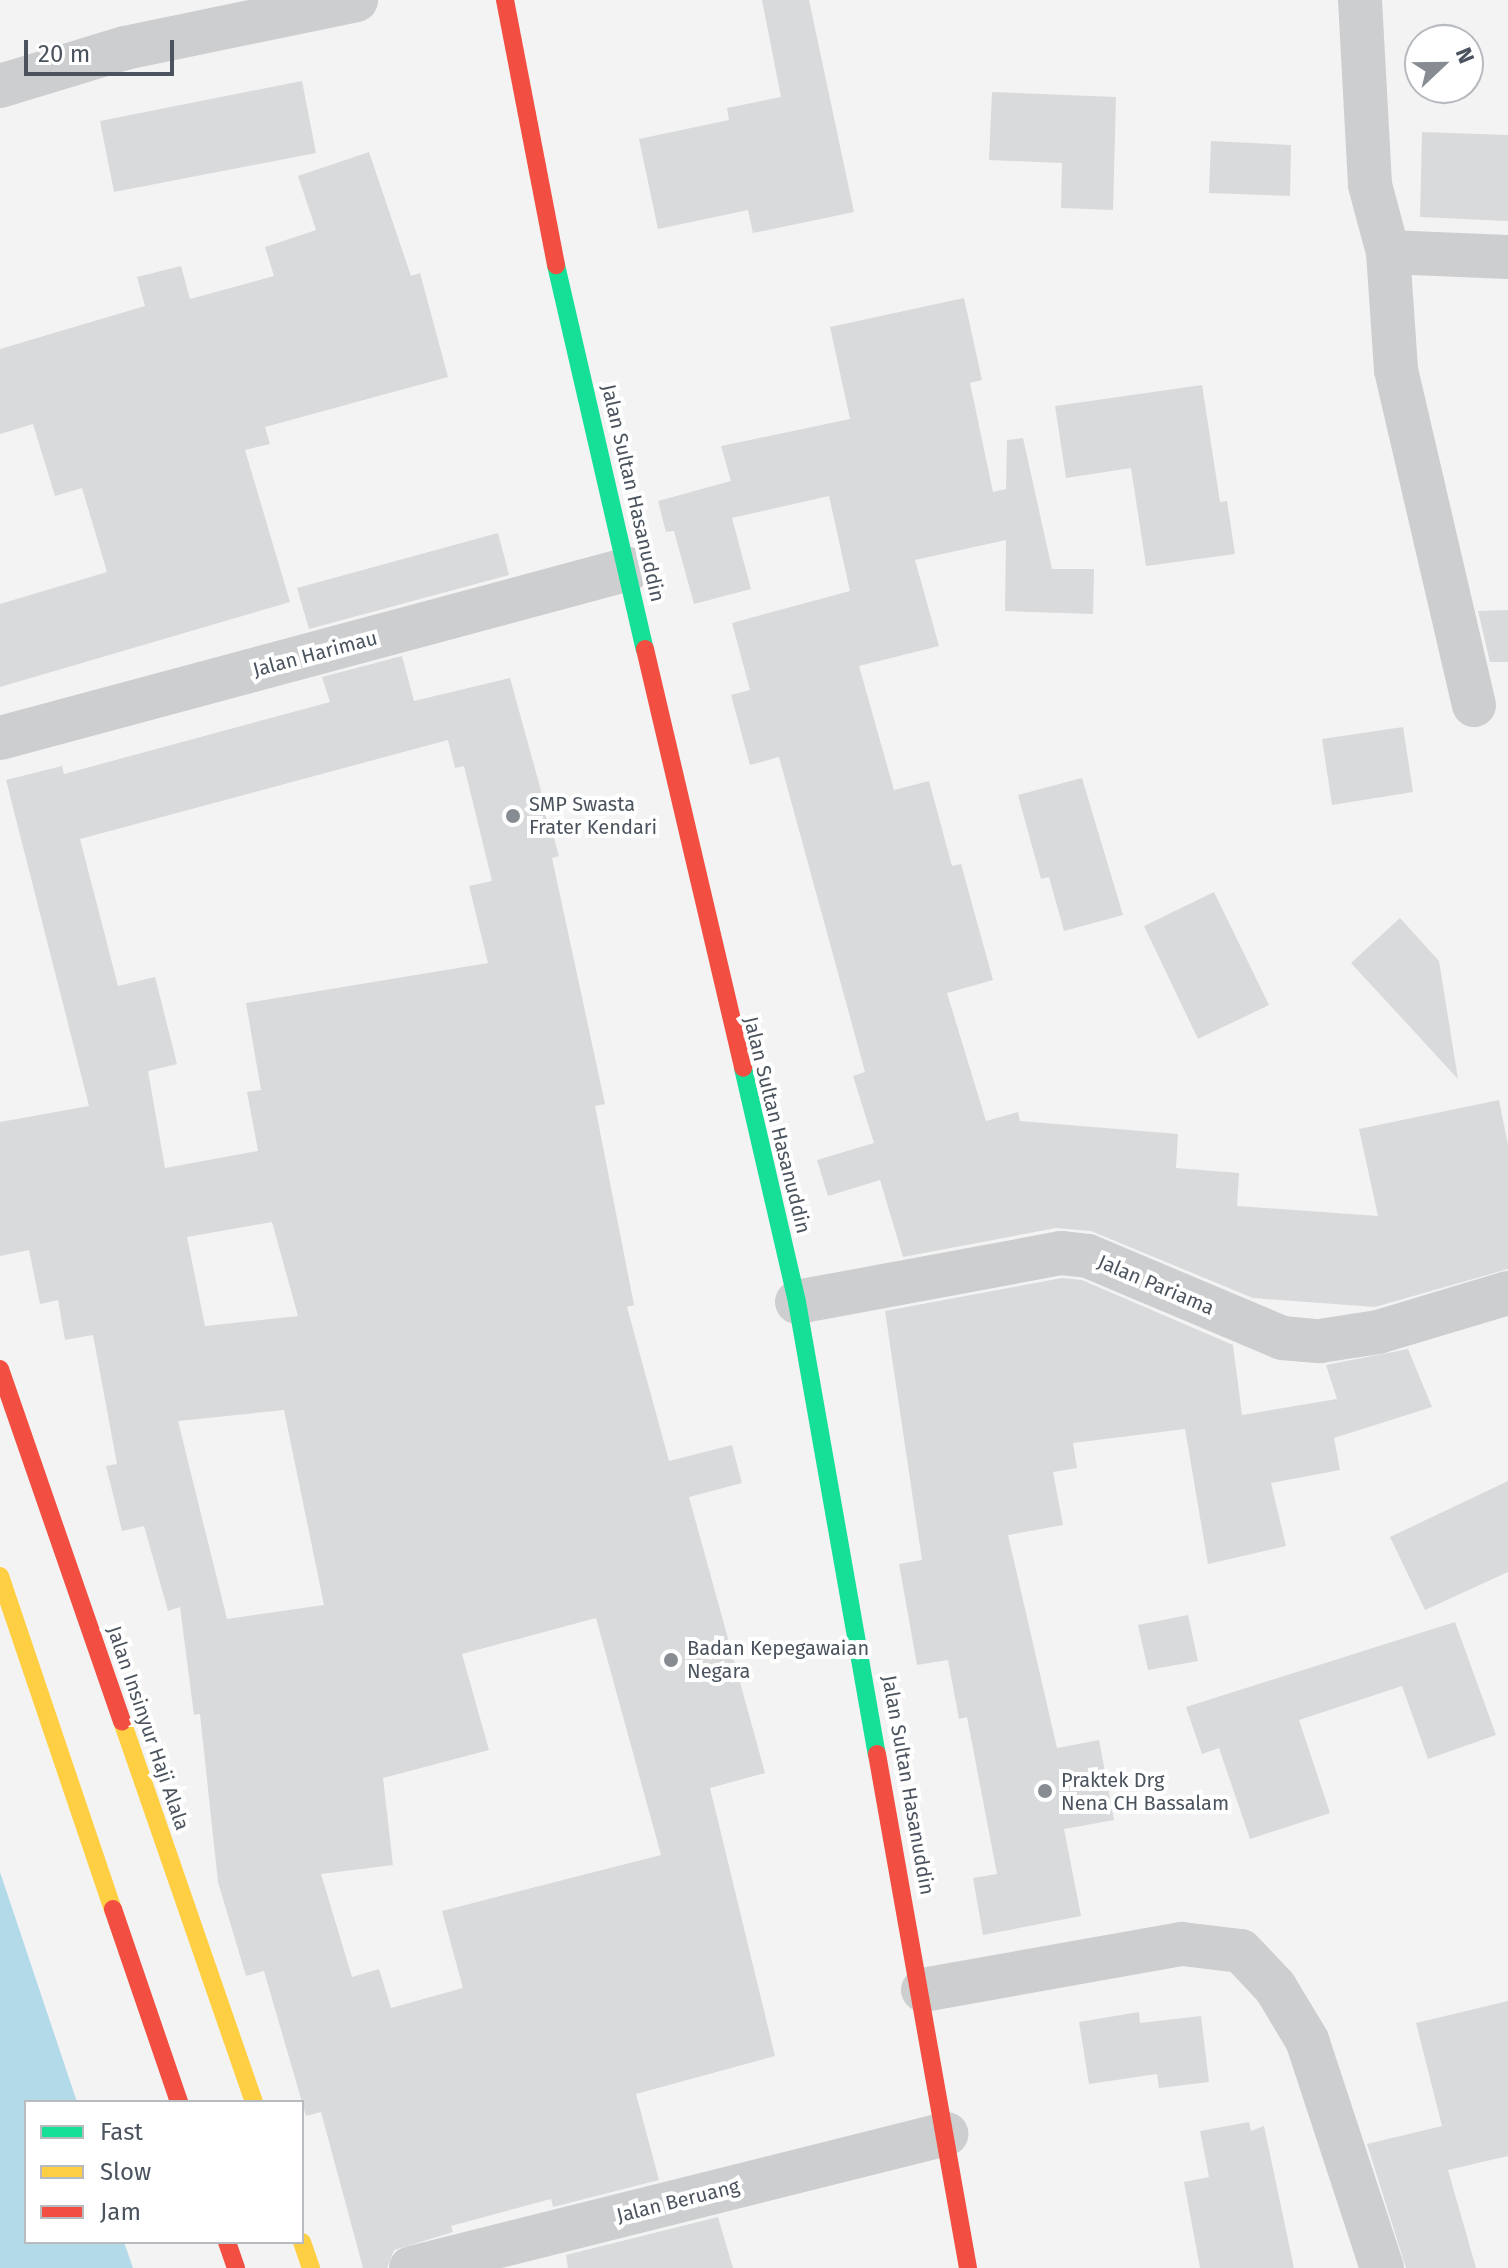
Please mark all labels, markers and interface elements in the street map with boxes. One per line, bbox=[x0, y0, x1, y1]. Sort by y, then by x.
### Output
scale bar bbox=[28, 24, 178, 74]
north arrow bbox=[1404, 24, 1484, 104]
text: 20 m bbox=[38, 40, 90, 68]
text: N bbox=[1450, 44, 1480, 67]
street label: Jalan Sultan Hasanuddin bbox=[596, 382, 670, 604]
street label: Jalan Harimau bbox=[250, 626, 380, 682]
place label: SMP Swasta Frater Kendari bbox=[529, 792, 657, 839]
marker: SMP Swasta Frater Kendari bbox=[504, 807, 522, 825]
street label: Jalan Sultan Hasanuddin bbox=[738, 1014, 816, 1236]
street label: Jalan Pariama bbox=[1094, 1250, 1218, 1320]
street label: Jalan Insinyur Haji Alala bbox=[102, 1623, 194, 1833]
place label: Badan Kepegawaian Negara bbox=[687, 1636, 869, 1683]
marker: Badan Kepegawaian Negara bbox=[662, 1651, 680, 1669]
street label: Jalan Sultan Hasanuddin bbox=[877, 1673, 939, 1897]
place label: Praktek Drg Nena CH Bassalam bbox=[1061, 1768, 1229, 1815]
marker: Praktek Drg Nena CH Bassalam bbox=[1036, 1782, 1054, 1800]
legend bbox=[24, 2100, 304, 2244]
text: Fast bbox=[100, 2118, 143, 2146]
text: Slow bbox=[100, 2158, 151, 2186]
street label: Jalan Beruang bbox=[614, 2174, 742, 2228]
text: Jam bbox=[100, 2198, 141, 2226]

